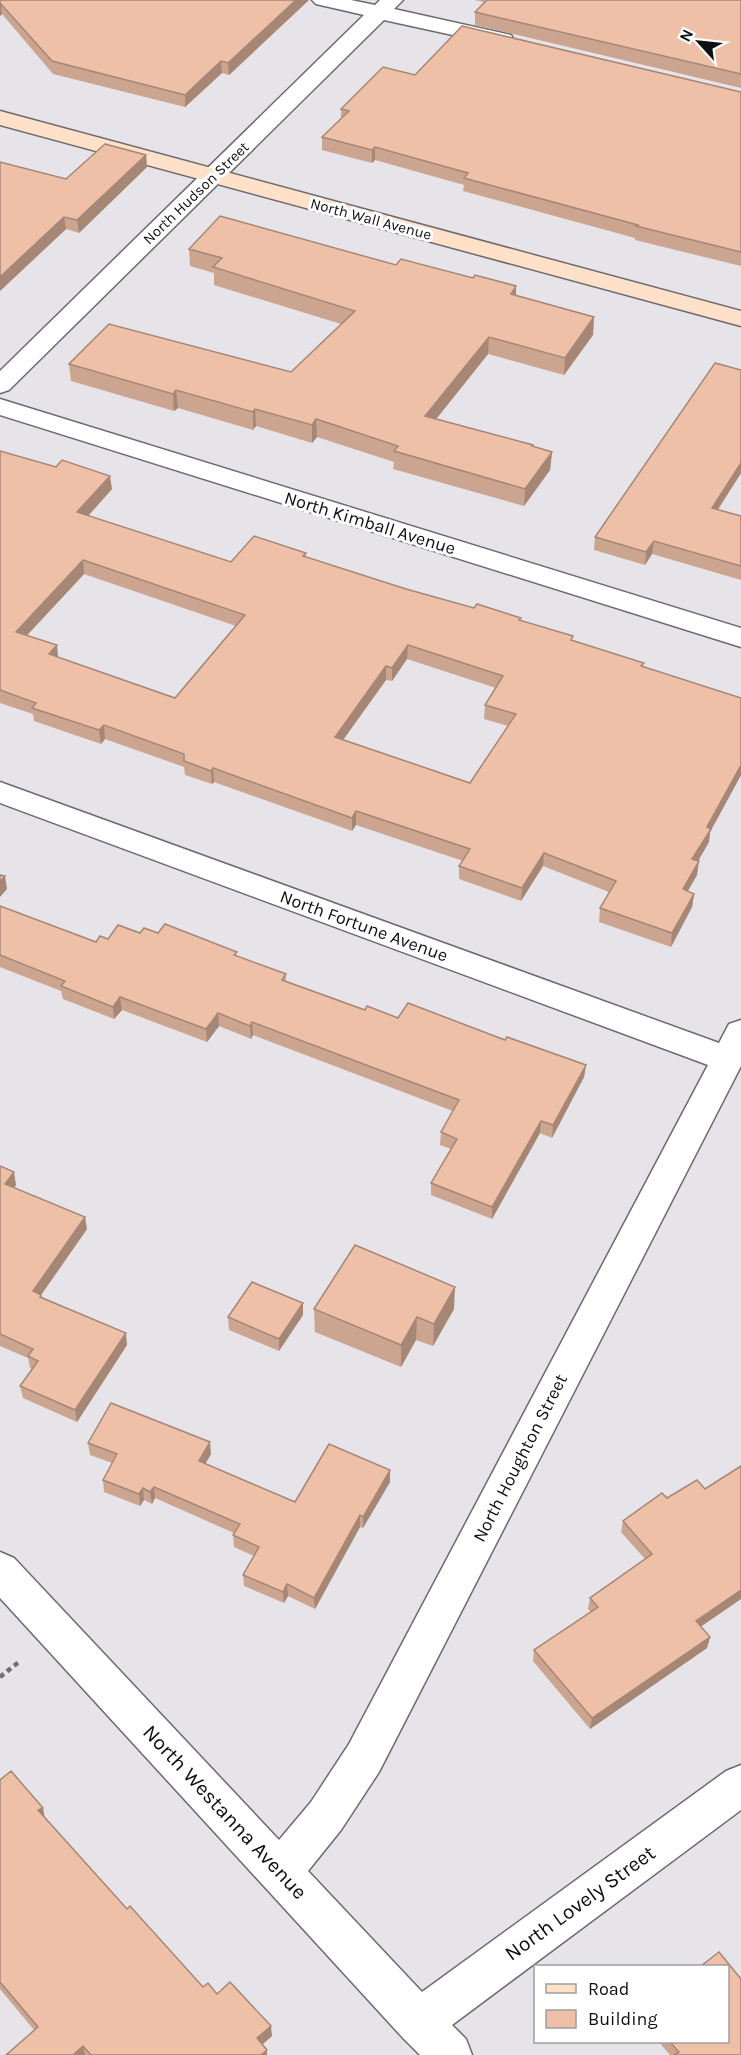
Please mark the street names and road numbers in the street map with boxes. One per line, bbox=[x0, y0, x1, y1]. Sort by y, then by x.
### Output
street label: North Hudson Street bbox=[139, 138, 253, 248]
street label: North Wall Avenue bbox=[308, 194, 434, 244]
street label: North Kimball Avenue bbox=[282, 486, 458, 560]
street label: North Fortune Avenue bbox=[277, 885, 451, 967]
street label: North Houghton Street bbox=[468, 1370, 572, 1546]
street label: North Westanna Avenue bbox=[138, 1720, 312, 1904]
street label: North Lovely Street bbox=[500, 1840, 660, 1966]

